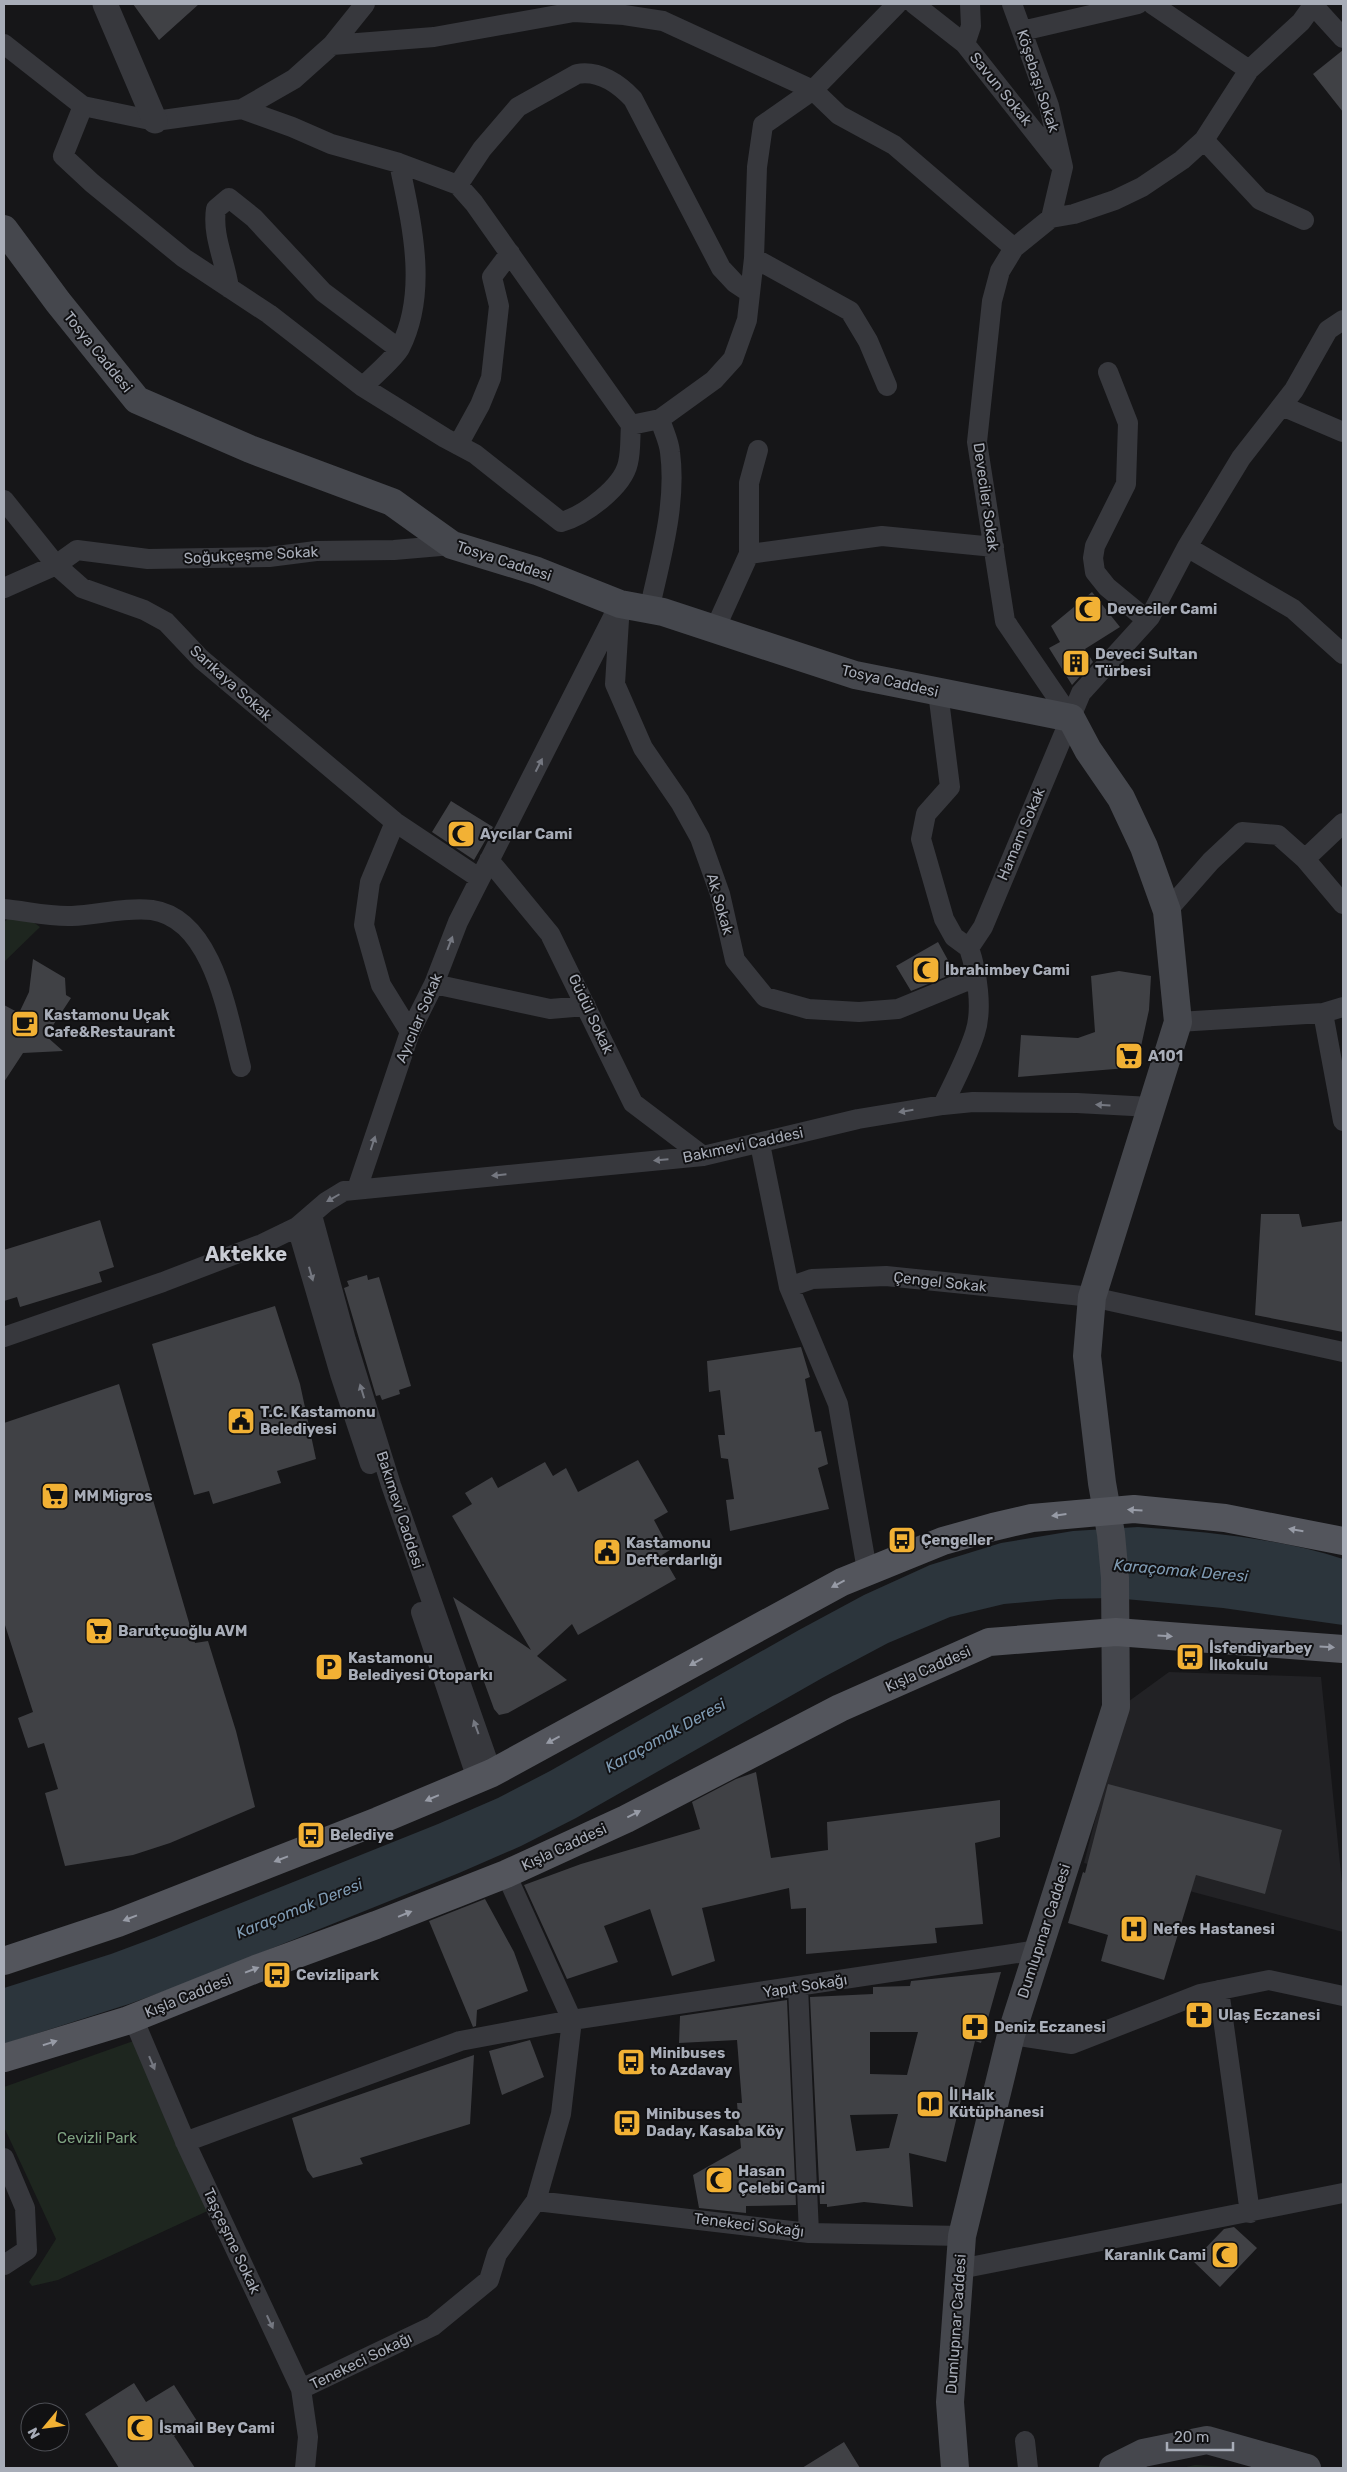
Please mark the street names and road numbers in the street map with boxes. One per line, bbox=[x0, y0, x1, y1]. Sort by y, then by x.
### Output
street label: Köşebaşı Sokak bbox=[1013, 27, 1063, 135]
street label: Savun Sokak bbox=[966, 49, 1036, 129]
street label: Tosya Caddesi bbox=[60, 308, 136, 396]
street label: Deveciler Sokak bbox=[969, 442, 1003, 553]
street label: Tosya Caddesi bbox=[454, 537, 554, 585]
street label: Soğukçeşme Sokak bbox=[183, 542, 319, 568]
street label: Sarıkaya Sokak bbox=[186, 641, 276, 725]
street label: Tosya Caddesi bbox=[840, 661, 940, 701]
street label: Hamam Sokak bbox=[993, 785, 1049, 883]
street label: Ak Sokak bbox=[703, 871, 737, 937]
street label: Ayıcılar Sokak bbox=[392, 970, 446, 1066]
street label: Güdül Sokak bbox=[565, 971, 617, 1057]
street label: Bakımevi Caddesi bbox=[681, 1123, 805, 1167]
street label: Çengel Sokak bbox=[892, 1268, 988, 1296]
street label: Bakımevi Caddesi bbox=[373, 1449, 427, 1571]
street label: Kışla Caddesi bbox=[882, 1642, 974, 1696]
street label: Kışla Caddesi bbox=[519, 1819, 609, 1875]
street label: Dumlupınar Caddesi bbox=[1014, 1862, 1074, 2000]
street label: Kışla Caddesi bbox=[142, 1970, 234, 2022]
street label: Yapıt Sokağı bbox=[762, 1970, 848, 2002]
street label: Taşçeşme Sokak bbox=[200, 2185, 264, 2297]
street label: Tenekeci Sokağı bbox=[693, 2209, 805, 2241]
street label: Dumlupınar Caddesi bbox=[942, 2253, 970, 2395]
street label: Tenekeci Sokağı bbox=[307, 2329, 415, 2393]

